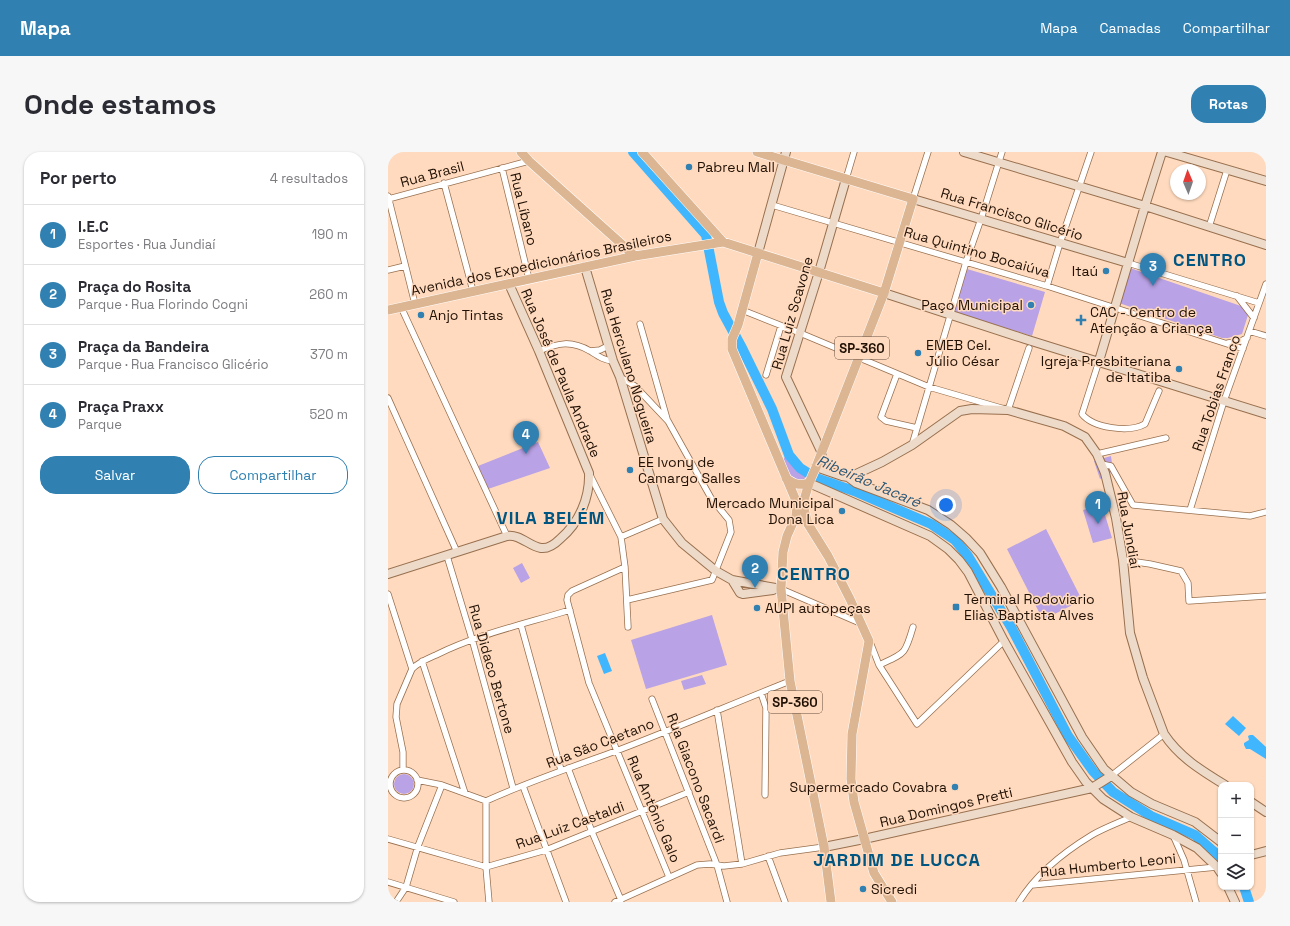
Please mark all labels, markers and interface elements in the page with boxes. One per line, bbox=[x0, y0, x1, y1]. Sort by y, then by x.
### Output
text: Mapa bbox=[20, 16, 71, 41]
text: Mapa bbox=[1040, 19, 1077, 37]
text: Camadas bbox=[1099, 19, 1161, 37]
text: Compartilhar bbox=[1183, 19, 1270, 37]
button: Rotas bbox=[1191, 85, 1266, 123]
text: Onde estamos bbox=[24, 86, 217, 122]
street label: Rua Brasil bbox=[398, 157, 466, 191]
place label: Pabreu Mall bbox=[697, 158, 775, 176]
marker: Pabreu Mall bbox=[684, 162, 694, 172]
north arrow bbox=[1170, 164, 1206, 200]
text: Por perto bbox=[40, 167, 117, 189]
text: 4 resultados bbox=[270, 170, 348, 187]
street label: Rua Líbano bbox=[506, 171, 542, 247]
street label: Rua Francisco Glicério bbox=[938, 184, 1086, 244]
text: I.E.C bbox=[78, 217, 109, 236]
street label: Rua Quintino Bocaiúva bbox=[902, 223, 1052, 281]
text: 1 bbox=[50, 226, 56, 243]
text: 190 m bbox=[312, 226, 348, 243]
street label: Avenida dos Expedicionários Brasileiros bbox=[409, 227, 673, 299]
text: Esportes · Rua Jundiaí bbox=[78, 236, 215, 253]
district label: CENTRO bbox=[1173, 248, 1247, 271]
pin: 3 bbox=[1140, 253, 1166, 286]
street label: Rua Luiz Scavone bbox=[767, 254, 817, 372]
place label: Itaú bbox=[1072, 262, 1098, 280]
marker: Itaú bbox=[1101, 266, 1111, 276]
text: Praça do Rosita bbox=[78, 277, 191, 296]
text: 2 bbox=[49, 286, 57, 303]
text: 260 m bbox=[309, 286, 348, 303]
street label: Rua José de Paula Andrade bbox=[517, 286, 605, 460]
street label: Rua Herculano Nogueira bbox=[597, 286, 661, 446]
text: Parque · Rua Florindo Cogni bbox=[78, 296, 248, 313]
place label: Paço Municipal bbox=[921, 296, 1023, 314]
marker: Paço Municipal bbox=[1026, 300, 1036, 310]
place label: CAC - Centro de Atenção a Criança bbox=[1090, 303, 1213, 337]
place label: Anjo Tintas bbox=[429, 306, 503, 324]
marker: Anjo Tintas bbox=[416, 310, 426, 320]
marker: CAC - Centro de Atenção a Criança bbox=[1075, 314, 1087, 326]
street label: Rua Tobias Franco bbox=[1188, 332, 1244, 454]
place label: EMEB Cel. Júlio César bbox=[926, 336, 1000, 370]
text: Praça da Bandeira bbox=[78, 337, 209, 356]
road number: SP-360 bbox=[835, 337, 889, 359]
text: 3 bbox=[49, 346, 57, 363]
text: 370 m bbox=[310, 346, 348, 363]
marker: EMEB Cel. Júlio César bbox=[913, 348, 923, 358]
place label: Igreja Presbiteriana de Itatiba bbox=[1041, 352, 1171, 386]
text: Parque · Rua Francisco Glicério bbox=[78, 356, 269, 373]
marker: Igreja Presbiteriana de Itatiba bbox=[1174, 364, 1184, 374]
text: Praça Praxx bbox=[78, 397, 164, 416]
text: 4 bbox=[49, 406, 57, 423]
text: 520 m bbox=[310, 406, 348, 423]
text: Parque bbox=[78, 416, 122, 433]
pin: 4 bbox=[513, 421, 539, 454]
water label: Ribeirão Jacaré bbox=[814, 451, 925, 512]
place label: EE Ivony de Camargo Salles bbox=[638, 453, 741, 487]
button: Salvar bbox=[40, 456, 190, 494]
button: Compartilhar bbox=[198, 456, 348, 494]
marker: EE Ivony de Camargo Salles bbox=[625, 465, 635, 475]
street label: Rua Jundiaí bbox=[1113, 490, 1145, 571]
pin: 1 bbox=[1085, 491, 1111, 524]
place label: Mercado Municipal Dona Lica bbox=[706, 494, 834, 528]
your location bbox=[936, 495, 956, 515]
district label: VILA BELÉM bbox=[497, 506, 605, 529]
marker: Mercado Municipal Dona Lica bbox=[837, 506, 847, 516]
pin: 2 bbox=[742, 555, 768, 588]
district label: CENTRO bbox=[777, 562, 851, 585]
place label: Terminal Rodoviario Elias Baptista Alves bbox=[964, 590, 1095, 624]
place label: AUPI autopeças bbox=[765, 599, 871, 617]
street label: Rua Didaco Bertone bbox=[465, 602, 519, 736]
marker: Terminal Rodoviario Elias Baptista Alves bbox=[951, 602, 961, 612]
marker: AUPI autopeças bbox=[752, 603, 762, 613]
road number: SP-360 bbox=[768, 691, 822, 713]
street label: Rua Giacono Sacardi bbox=[663, 710, 729, 846]
street label: Rua São Caetano bbox=[543, 714, 657, 772]
street label: Rua Antônio Galo bbox=[623, 753, 685, 865]
place label: Supermercado Covabra bbox=[790, 778, 947, 796]
marker: Supermercado Covabra bbox=[950, 782, 960, 792]
map controls bbox=[1218, 782, 1254, 890]
button: + bbox=[1218, 782, 1254, 818]
street label: Rua Domingos Pretti bbox=[878, 783, 1014, 831]
street label: Rua Luiz Castaldi bbox=[513, 797, 627, 853]
button: − bbox=[1218, 818, 1254, 854]
district label: JARDIM DE LUCCA bbox=[813, 848, 981, 871]
street label: Rua Humberto Leoni bbox=[1039, 849, 1177, 881]
button: layers bbox=[1218, 854, 1254, 890]
place label: Sicredi bbox=[871, 880, 917, 898]
marker: Sicredi bbox=[858, 884, 868, 894]

